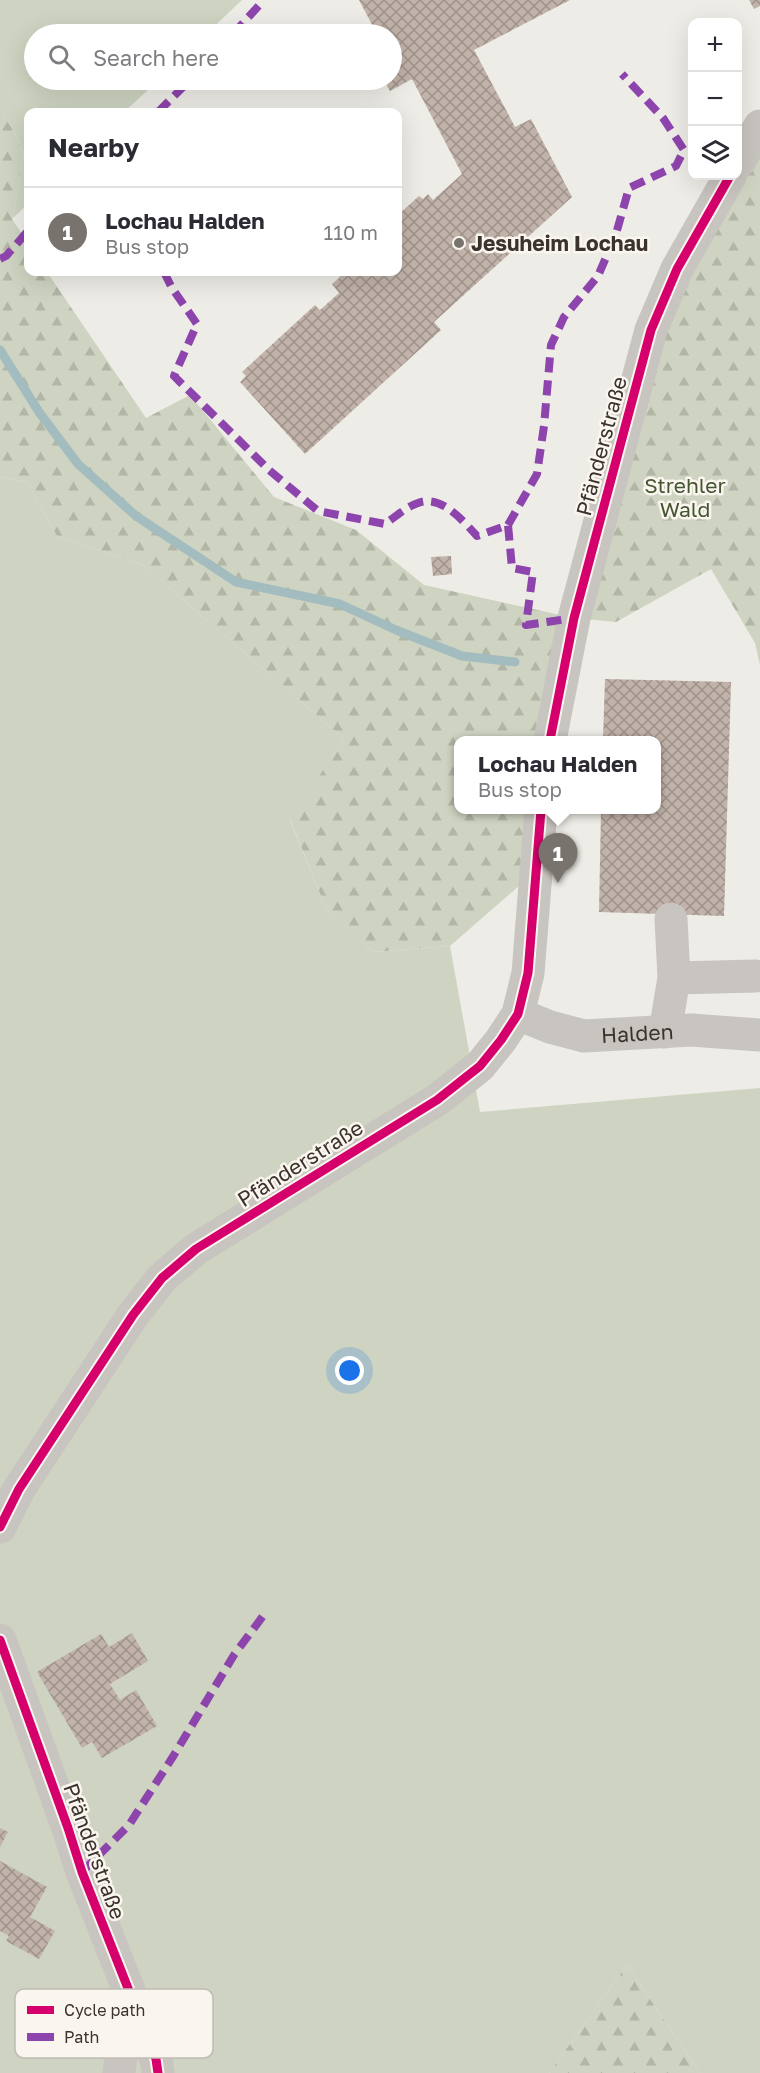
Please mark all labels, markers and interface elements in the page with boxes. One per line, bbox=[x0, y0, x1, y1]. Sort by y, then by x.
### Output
map controls bbox=[688, 18, 742, 180]
button: + bbox=[688, 18, 742, 72]
search box bbox=[24, 24, 402, 90]
icon: search bbox=[45, 41, 78, 74]
text: Search here bbox=[93, 44, 219, 71]
button: − bbox=[688, 72, 742, 126]
button: layers bbox=[688, 126, 742, 180]
text: Nearby bbox=[48, 132, 139, 163]
text: Lochau Halden bbox=[105, 207, 265, 234]
text: 1 bbox=[62, 220, 73, 244]
text: 110 m bbox=[324, 220, 378, 244]
place label: Jesuheim Lochau bbox=[471, 230, 648, 256]
text: Bus stop bbox=[105, 234, 189, 258]
marker: Jesuheim Lochau bbox=[452, 236, 466, 250]
street label: Pfänderstraße bbox=[570, 374, 632, 518]
park label: Strehler Wald bbox=[644, 472, 726, 522]
popup bbox=[454, 736, 661, 814]
text: Lochau Halden bbox=[478, 750, 637, 777]
text: Bus stop bbox=[478, 777, 562, 801]
pin: 1 bbox=[538, 834, 578, 883]
street label: Halden bbox=[600, 1018, 674, 1048]
street label: Pfänderstraße bbox=[232, 1114, 368, 1212]
your location bbox=[335, 1356, 364, 1385]
street label: Pfänderstraße bbox=[58, 1779, 132, 1923]
legend bbox=[15, 1989, 213, 2058]
text: Cycle path bbox=[64, 2000, 145, 2020]
text: Path bbox=[64, 2027, 99, 2047]

